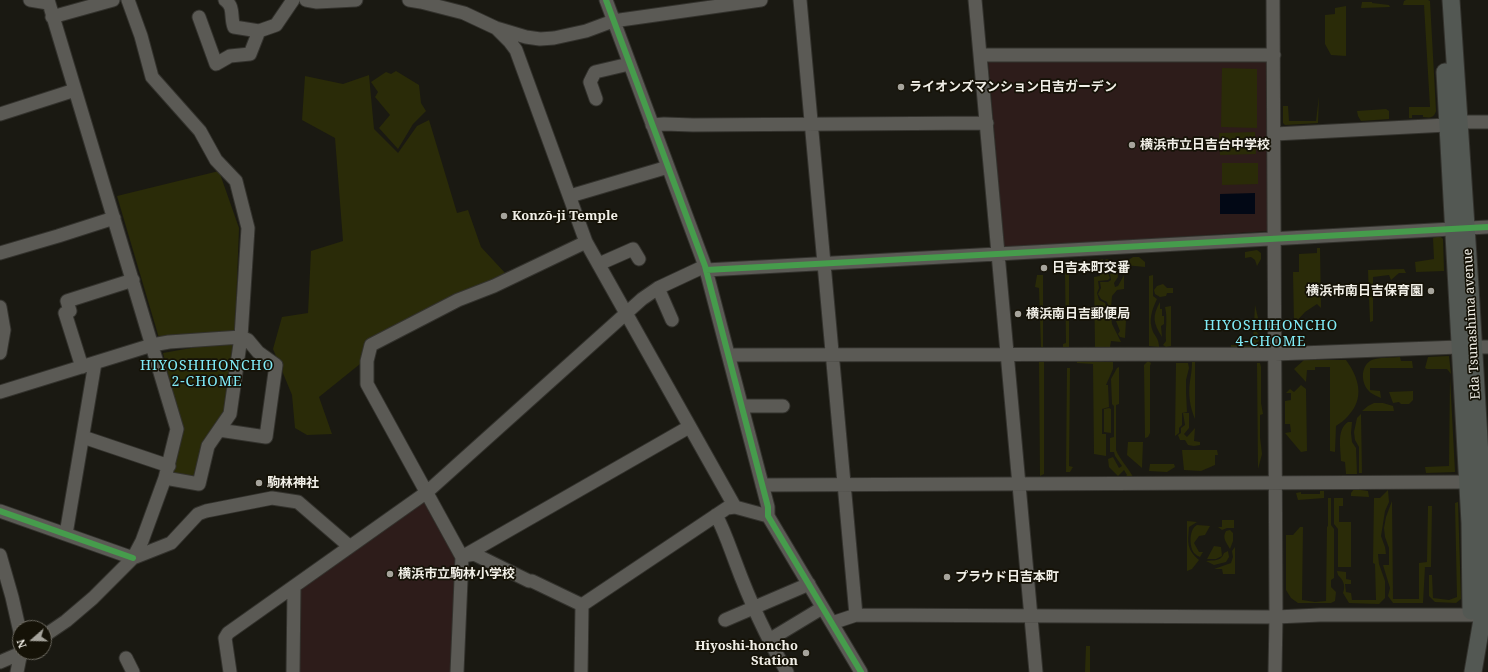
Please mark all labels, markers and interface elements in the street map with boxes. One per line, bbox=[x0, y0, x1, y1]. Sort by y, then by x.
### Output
place label: ライオンズマンション日吉ガーデン bbox=[909, 79, 1117, 95]
marker: ライオンズマンション日吉ガーデン bbox=[896, 82, 906, 92]
place label: 横浜市立日吉台中学校 bbox=[1140, 137, 1270, 153]
marker: 横浜市立日吉台中学校 bbox=[1127, 140, 1137, 150]
place label: Konzō-ji Temple bbox=[512, 208, 618, 224]
marker: Konzō-ji Temple bbox=[499, 211, 509, 221]
street label: Eda Tsunashima avenue bbox=[1460, 248, 1484, 400]
place label: 日吉本町交番 bbox=[1052, 260, 1130, 276]
marker: 日吉本町交番 bbox=[1039, 263, 1049, 273]
place label: 横浜市南日吉保育園 bbox=[1306, 283, 1423, 299]
marker: 横浜市南日吉保育園 bbox=[1426, 286, 1436, 296]
place label: 横浜南日吉郵便局 bbox=[1026, 306, 1130, 322]
marker: 横浜南日吉郵便局 bbox=[1013, 309, 1023, 319]
district label: HIYOSHIHONCHO 4-CHOME bbox=[1204, 318, 1338, 350]
district label: HIYOSHIHONCHO 2-CHOME bbox=[140, 358, 274, 390]
place label: 駒林神社 bbox=[267, 475, 319, 491]
marker: 駒林神社 bbox=[254, 478, 264, 488]
place label: 横浜市立駒林小学校 bbox=[398, 566, 515, 582]
marker: 横浜市立駒林小学校 bbox=[385, 569, 395, 579]
place label: プラウド日吉本町 bbox=[955, 569, 1059, 585]
marker: プラウド日吉本町 bbox=[942, 572, 952, 582]
north arrow bbox=[12, 620, 52, 660]
text: N bbox=[13, 637, 30, 651]
place label: Hiyoshi-honcho Station bbox=[695, 638, 798, 669]
marker: Hiyoshi-honcho Station bbox=[801, 648, 811, 658]

